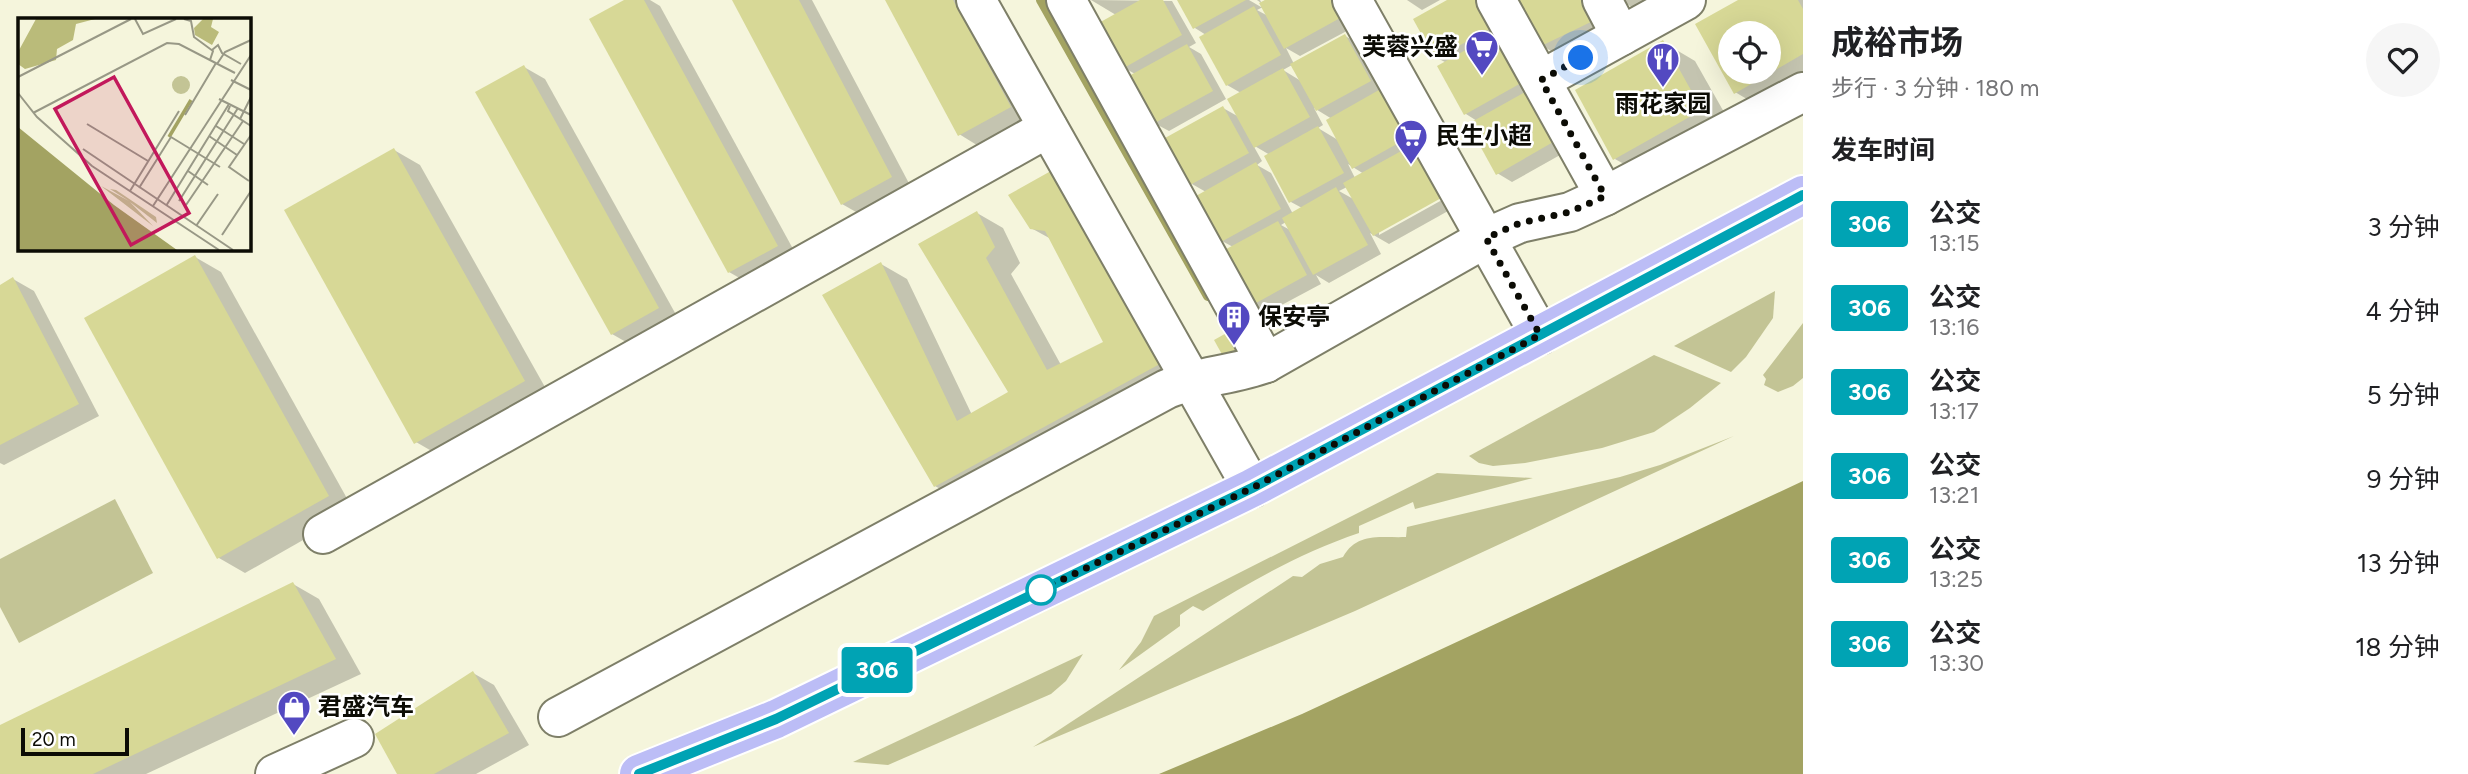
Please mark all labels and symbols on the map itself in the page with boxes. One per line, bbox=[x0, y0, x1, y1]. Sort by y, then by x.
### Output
inset map bbox=[18, 18, 250, 250]
supermarket icon: 芙蓉兴盛 bbox=[1463, 28, 1501, 77]
place label: 芙蓉兴盛 bbox=[1362, 32, 1458, 61]
your location bbox=[1563, 40, 1598, 75]
restaurant icon: 雨花家园 bbox=[1644, 40, 1682, 89]
place label: 雨花家园 bbox=[1615, 89, 1711, 118]
supermarket icon: 民生小超 bbox=[1392, 117, 1430, 166]
place label: 民生小超 bbox=[1436, 121, 1532, 150]
building icon: 保安亭 bbox=[1215, 298, 1253, 347]
place label: 保安亭 bbox=[1258, 302, 1330, 331]
unlabelled marker bbox=[1026, 575, 1056, 605]
line badge: 306 bbox=[837, 647, 917, 693]
shop icon: 君盛汽车 bbox=[275, 688, 313, 737]
place label: 君盛汽车 bbox=[318, 692, 414, 721]
scale bar bbox=[21, 725, 130, 757]

